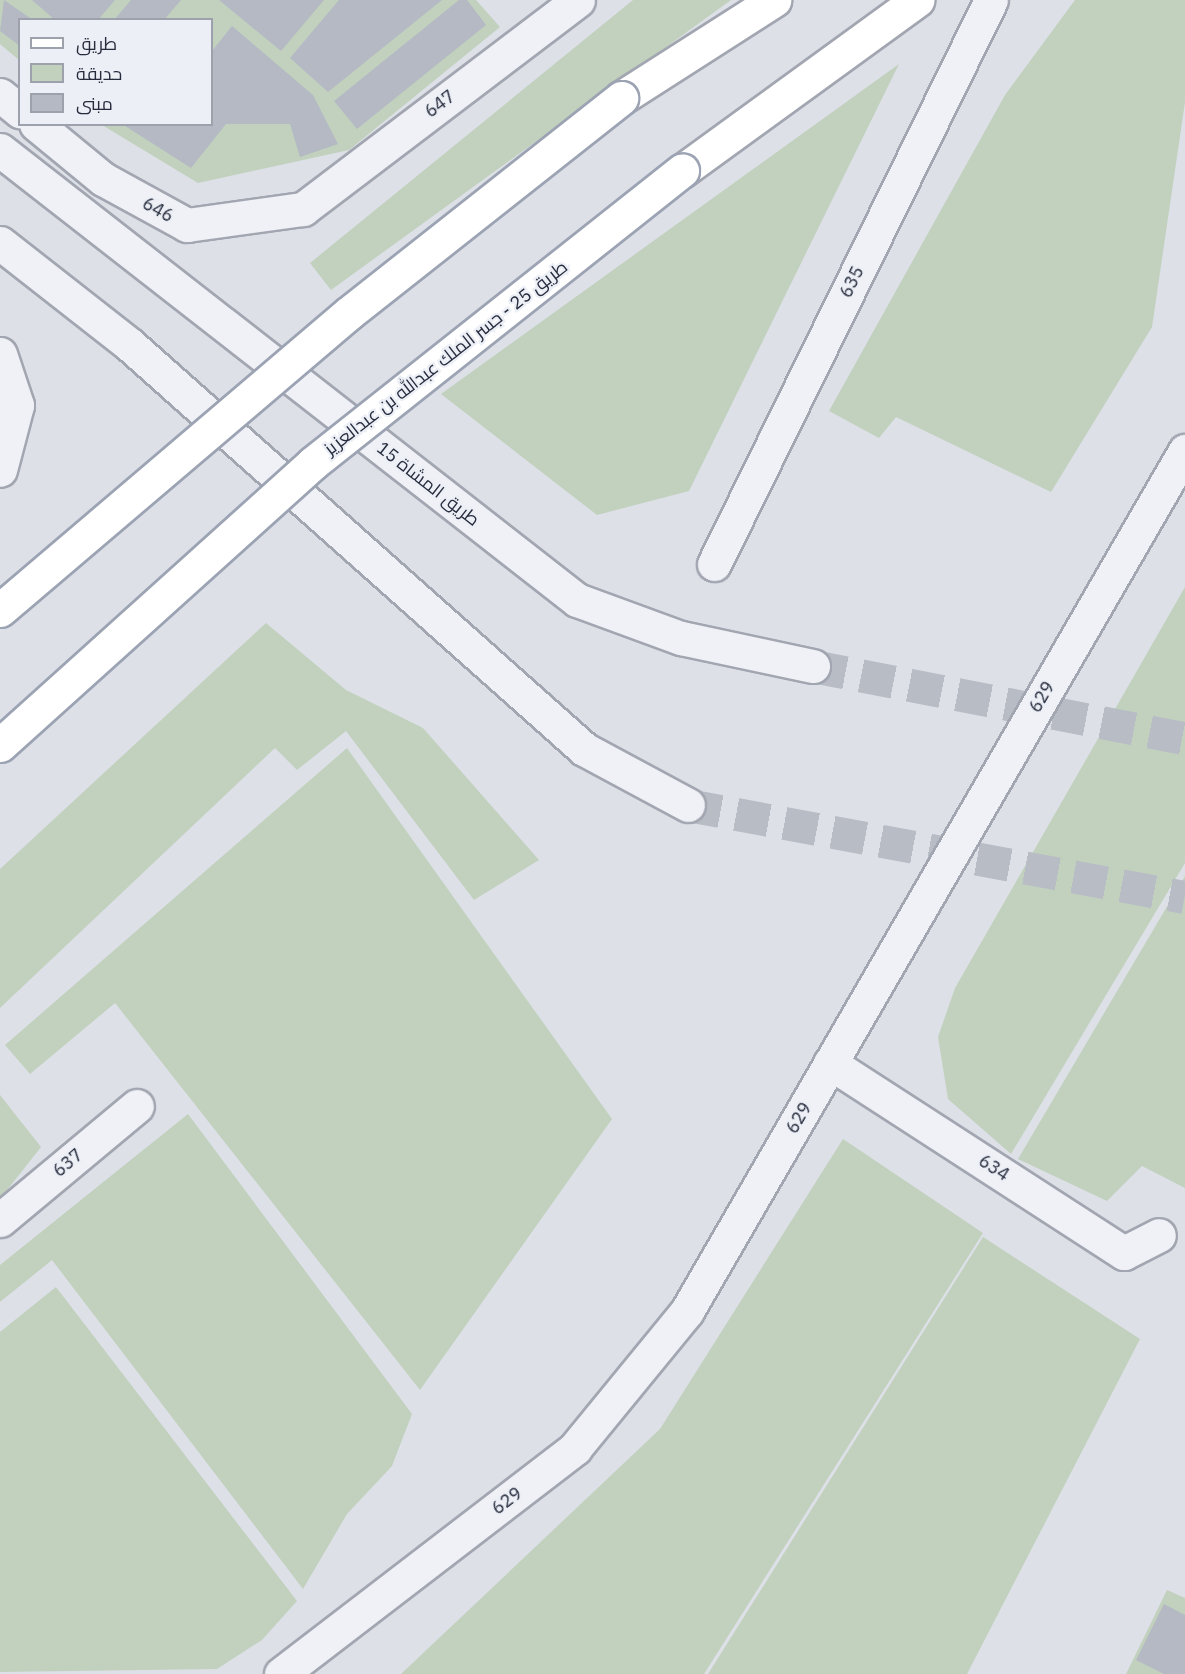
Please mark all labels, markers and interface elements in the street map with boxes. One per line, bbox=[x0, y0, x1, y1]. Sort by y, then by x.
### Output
legend bbox=[18, 18, 213, 126]
text: طريق bbox=[76, 32, 117, 55]
text: حديقة bbox=[76, 62, 122, 85]
street label: 647 bbox=[421, 86, 459, 122]
text: مبنى bbox=[76, 92, 113, 115]
street label: 646 bbox=[139, 193, 177, 227]
street label: طريق 25 - جسر الملك عبدالله بن عبدالعزيز bbox=[320, 256, 572, 460]
street label: 635 bbox=[835, 263, 869, 301]
street label: طريق المشاة 15 bbox=[372, 437, 484, 531]
street label: 629 bbox=[1025, 678, 1059, 716]
street label: 629 bbox=[782, 1099, 816, 1137]
street label: 637 bbox=[49, 1144, 87, 1182]
street label: 634 bbox=[975, 1150, 1013, 1186]
street label: 629 bbox=[488, 1483, 526, 1519]

